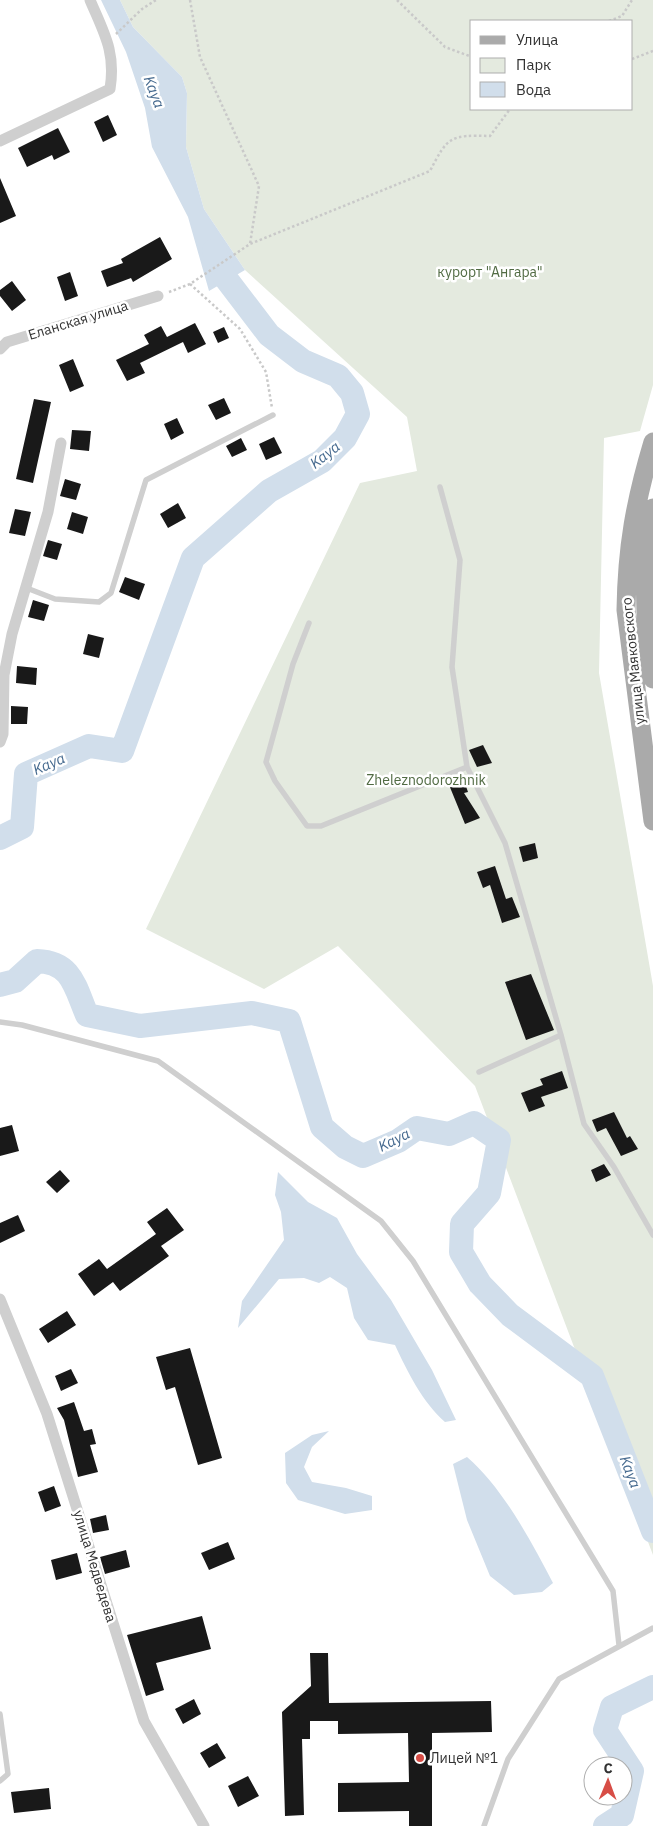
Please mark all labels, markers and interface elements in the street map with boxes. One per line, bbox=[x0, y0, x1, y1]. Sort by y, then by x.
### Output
legend bbox=[470, 20, 633, 110]
text: Улица bbox=[516, 30, 558, 49]
text: Парк bbox=[516, 55, 551, 74]
water label: Kaya bbox=[140, 73, 169, 111]
text: Вода bbox=[516, 80, 551, 99]
park label: курорт "Ангара" bbox=[437, 263, 543, 281]
street label: Еланская улица bbox=[26, 296, 131, 344]
water label: Kaya bbox=[306, 437, 344, 472]
street label: улица Маяковского bbox=[617, 596, 649, 725]
water label: Kaya bbox=[30, 748, 68, 779]
park label: Zheleznodorozhnik bbox=[366, 771, 486, 789]
water label: Kaya bbox=[375, 1123, 413, 1156]
water label: Kaya bbox=[616, 1453, 645, 1491]
street label: улица Медведева bbox=[69, 1508, 121, 1625]
place label: Лицей №1 bbox=[430, 1749, 498, 1767]
marker: Лицей №1 bbox=[414, 1752, 426, 1764]
north arrow bbox=[583, 1756, 633, 1806]
text: С bbox=[604, 1759, 613, 1777]

